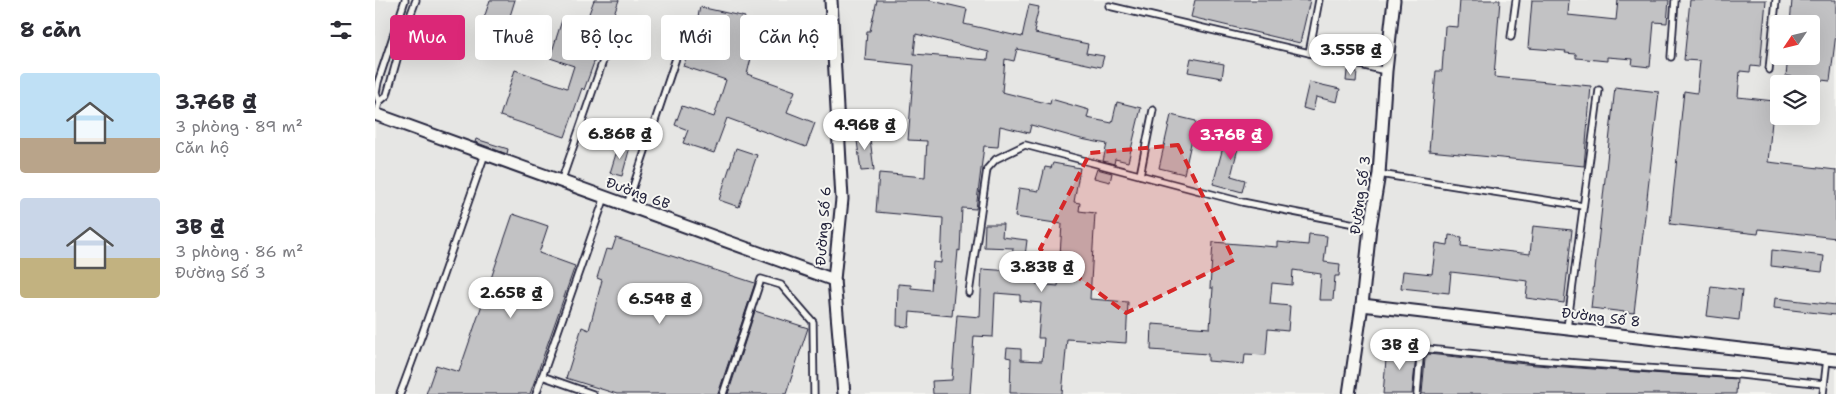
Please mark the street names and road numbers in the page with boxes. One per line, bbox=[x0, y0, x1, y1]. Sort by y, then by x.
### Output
street label: Đường Số 3 bbox=[1346, 154, 1374, 236]
street label: Đường 6B bbox=[604, 173, 672, 213]
street label: Đường Số 6 bbox=[811, 186, 835, 266]
street label: Đường Số 8 bbox=[1561, 303, 1641, 331]

